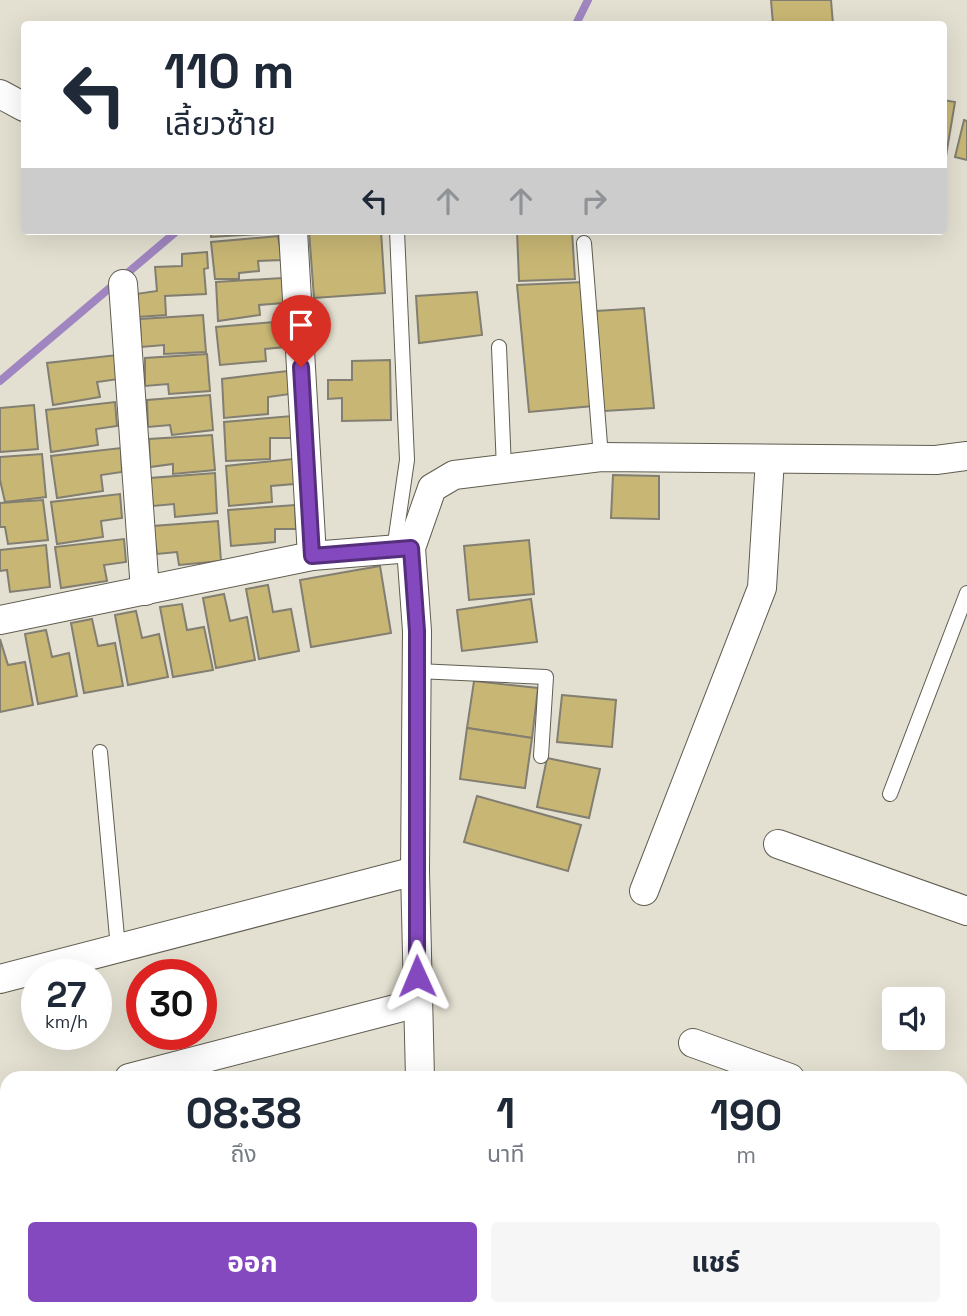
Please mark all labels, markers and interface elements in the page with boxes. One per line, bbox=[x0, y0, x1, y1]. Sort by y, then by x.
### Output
text: 110 m bbox=[164, 40, 294, 102]
icon: left bbox=[49, 49, 140, 140]
text: เลี้ยวซ้าย bbox=[164, 104, 276, 144]
icon: left bbox=[356, 182, 394, 220]
icon: ahead bbox=[429, 182, 467, 220]
icon: ahead bbox=[502, 182, 540, 220]
icon: right bbox=[575, 182, 613, 220]
pin bbox=[271, 295, 331, 367]
icon: arrive bbox=[282, 306, 320, 344]
position arrow bbox=[380, 939, 454, 1013]
speed limit sign: 30 bbox=[126, 959, 217, 1050]
text: 27 bbox=[47, 973, 86, 1017]
map controls bbox=[882, 987, 945, 1050]
button: sound bbox=[882, 987, 945, 1050]
text: km/h bbox=[45, 1010, 88, 1033]
text: 08:38 bbox=[186, 1087, 301, 1140]
text: 1 bbox=[496, 1087, 515, 1140]
text: 190 bbox=[710, 1089, 782, 1142]
text: ถึง bbox=[230, 1139, 257, 1169]
text: นาที bbox=[487, 1139, 524, 1169]
text: m bbox=[736, 1140, 756, 1170]
button: ออก bbox=[28, 1222, 477, 1302]
button: แชร์ bbox=[491, 1222, 940, 1302]

